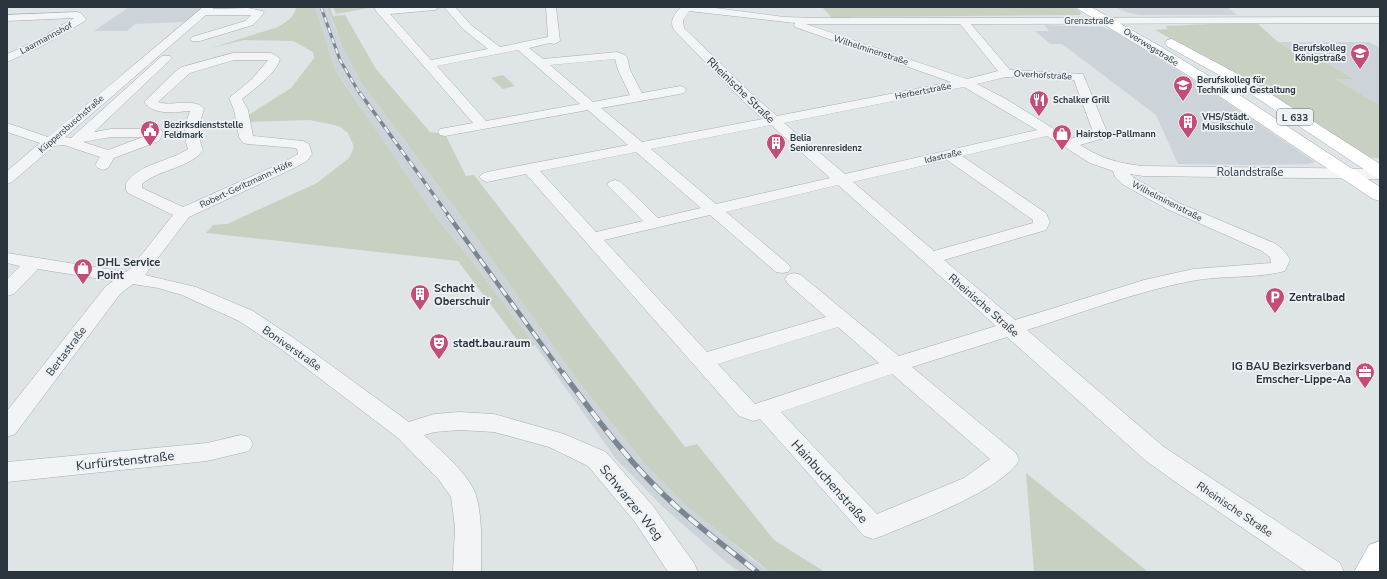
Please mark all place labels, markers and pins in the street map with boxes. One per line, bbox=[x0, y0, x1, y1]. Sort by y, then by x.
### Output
place label: Berufskolleg Königstraße bbox=[1293, 42, 1346, 64]
school or university icon: Berufskolleg Königstraße bbox=[1349, 42, 1371, 70]
school or university icon: Berufskolleg für Technik und Gestaltung bbox=[1172, 74, 1194, 102]
place label: Berufskolleg für Technik und Gestaltung bbox=[1197, 74, 1296, 96]
restaurant icon: Schalker Grill bbox=[1028, 89, 1050, 117]
place label: Schalker Grill bbox=[1053, 94, 1110, 106]
building icon: VHS/Städt. Musikschule bbox=[1177, 111, 1199, 139]
place label: VHS/Städt. Musikschule bbox=[1201, 111, 1253, 133]
public building icon: Bezirksdienststelle Feldmark bbox=[139, 119, 161, 147]
place label: Bezirksdienststelle Feldmark bbox=[164, 119, 243, 141]
shop icon: Hairstop-Pallmann bbox=[1051, 123, 1073, 151]
place label: Hairstop-Pallmann bbox=[1076, 128, 1156, 140]
building icon: Belia Seniorenresidenz bbox=[765, 132, 787, 160]
place label: Belia Seniorenresidenz bbox=[790, 132, 862, 154]
place label: DHL Service Point bbox=[97, 255, 160, 283]
shop icon: DHL Service Point bbox=[72, 257, 94, 285]
place label: Schacht Oberschuir bbox=[434, 281, 491, 309]
building icon: Schacht Oberschuir bbox=[409, 283, 431, 311]
parking icon: Zentralbad bbox=[1264, 286, 1286, 314]
place label: Zentralbad bbox=[1289, 290, 1345, 305]
theatre icon: stadt.bau.raum bbox=[428, 332, 450, 360]
place label: stadt.bau.raum bbox=[453, 336, 530, 351]
place label: IG BAU Bezirksverband Emscher-Lippe-Aa bbox=[1232, 359, 1351, 387]
office icon: IG BAU Bezirksverband Emscher-Lippe-Aa bbox=[1354, 361, 1376, 389]

